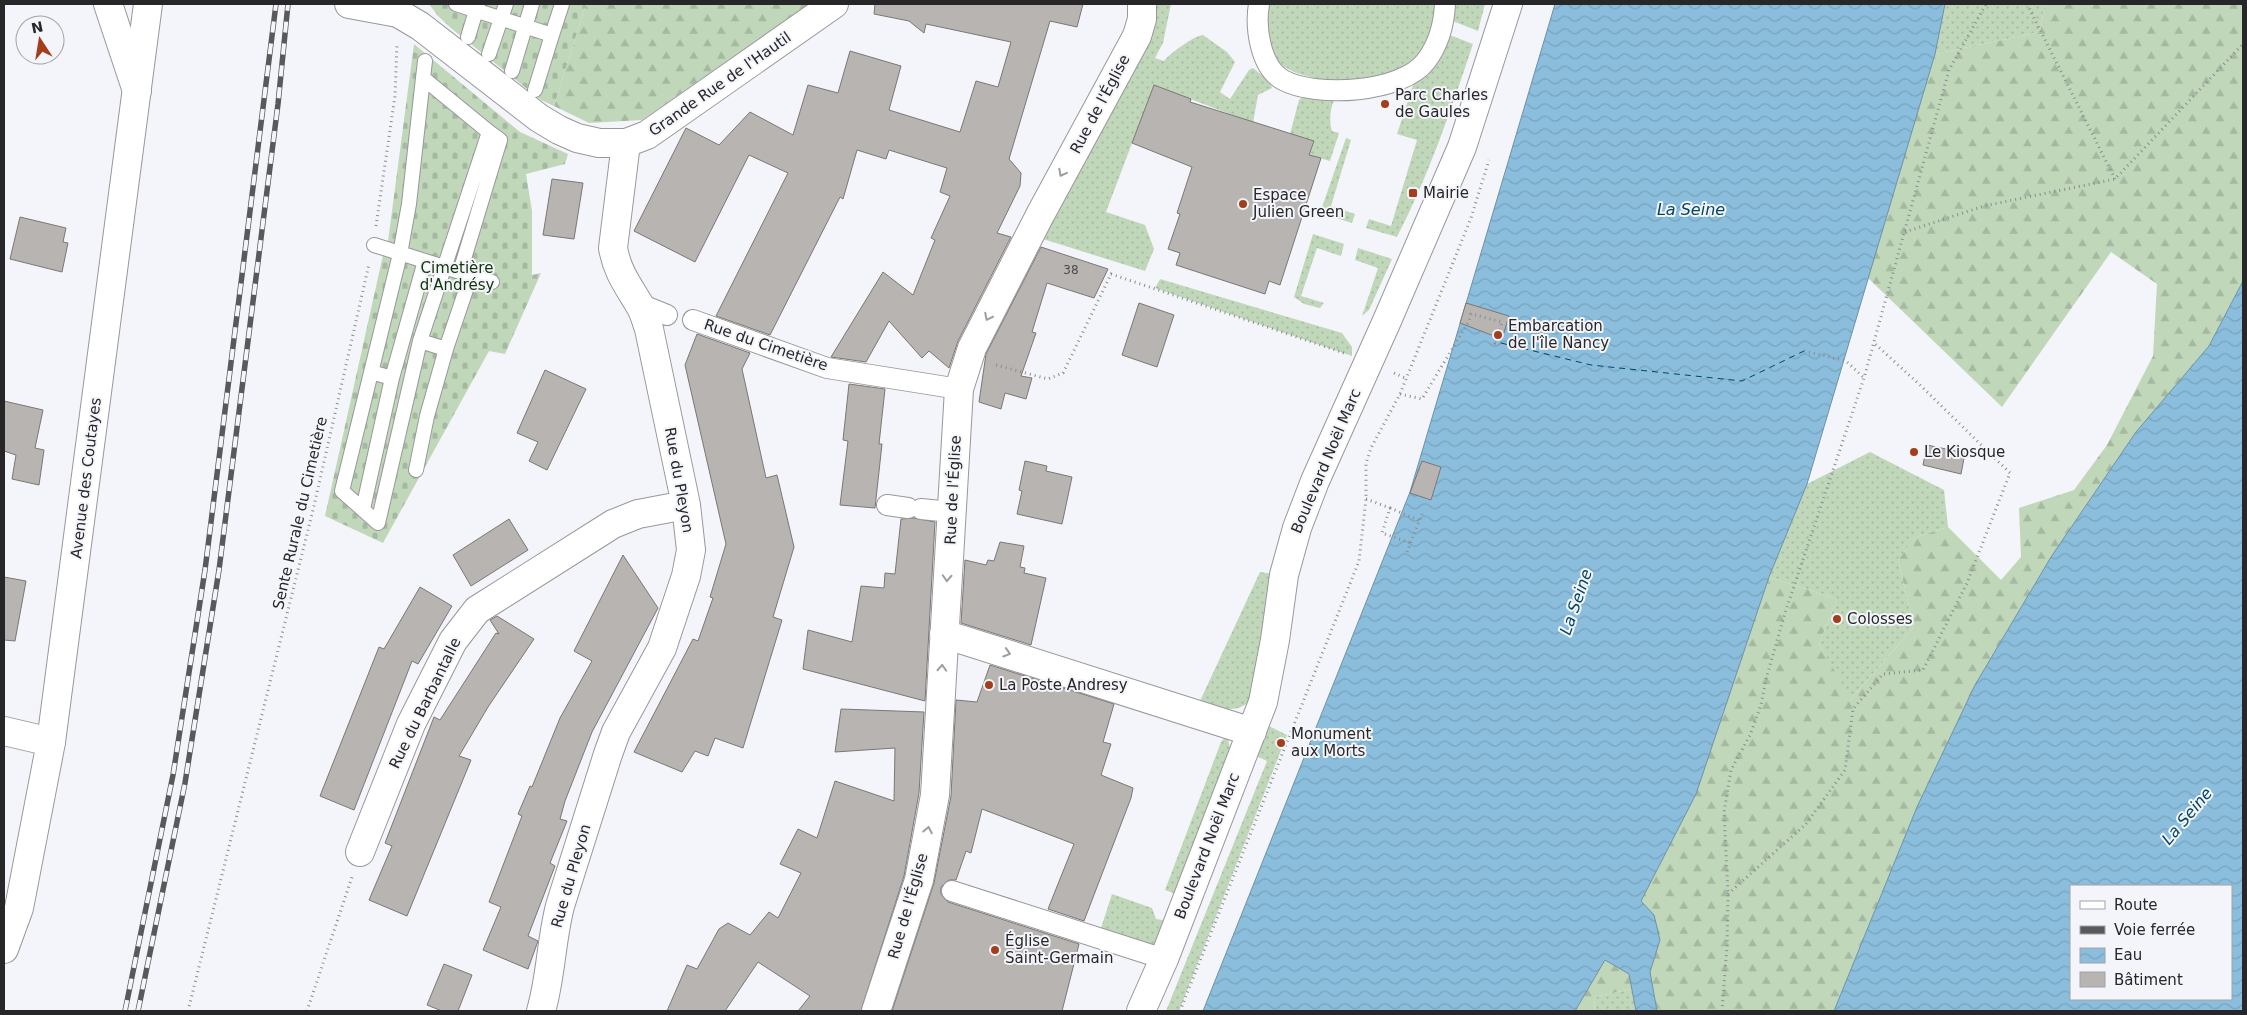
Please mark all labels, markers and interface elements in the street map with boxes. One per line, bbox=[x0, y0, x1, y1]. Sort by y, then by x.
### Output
north arrow bbox=[15, 15, 65, 65]
text: N bbox=[30, 18, 45, 36]
street label: Grande Rue de l'Hautil bbox=[646, 28, 794, 140]
street label: Rue de l'Église bbox=[1065, 51, 1134, 157]
place label: Parc Charles de Gaules bbox=[1395, 86, 1488, 121]
marker: Parc Charles de Gaules bbox=[1379, 98, 1391, 110]
one-way arrow bbox=[1059, 168, 1069, 177]
place label: Mairie bbox=[1423, 184, 1469, 202]
place label: Espace Julien Green bbox=[1252, 186, 1344, 221]
marker: Mairie bbox=[1407, 187, 1419, 199]
marker: Espace Julien Green bbox=[1237, 198, 1249, 210]
water label: La Seine bbox=[1657, 200, 1725, 219]
park label: Cimetière d'Andrésy bbox=[420, 259, 494, 294]
house number: 38 bbox=[1063, 263, 1079, 277]
one-way arrow bbox=[984, 312, 994, 321]
street label: Rue du Cimetière bbox=[702, 315, 830, 375]
place label: Embarcation de l'île Nancy bbox=[1508, 317, 1609, 352]
marker: Embarcation de l'île Nancy bbox=[1492, 329, 1504, 341]
street label: Boulevard Noël Marc bbox=[1287, 386, 1365, 536]
street label: Avenue des Coutayes bbox=[67, 396, 105, 559]
street label: Sente Rurale du Cimetière bbox=[269, 415, 331, 611]
street label: Rue du Pleyon bbox=[661, 426, 697, 534]
street label: Rue de l'Église bbox=[940, 435, 965, 545]
place label: Le Kiosque bbox=[1924, 443, 2005, 461]
marker: Le Kiosque bbox=[1908, 446, 1920, 458]
water label: La Seine bbox=[1556, 567, 1596, 637]
one-way arrow bbox=[942, 574, 953, 582]
place label: Colosses bbox=[1847, 610, 1913, 628]
marker: Colosses bbox=[1831, 613, 1843, 625]
street label: Rue du Barbantalle bbox=[385, 635, 465, 771]
one-way arrow bbox=[1003, 648, 1011, 658]
one-way arrow bbox=[936, 664, 947, 672]
place label: La Poste Andresy bbox=[999, 676, 1128, 694]
marker: La Poste Andresy bbox=[983, 679, 995, 691]
place label: Monument aux Morts bbox=[1291, 725, 1371, 760]
marker: Monument aux Morts bbox=[1275, 737, 1287, 749]
street label: Boulevard Noël Marc bbox=[1171, 770, 1243, 922]
water label: La Seine bbox=[2158, 784, 2216, 848]
street label: Rue du Pleyon bbox=[548, 822, 594, 930]
one-way arrow bbox=[922, 826, 933, 834]
street label: Rue de l'Église bbox=[883, 851, 932, 961]
legend bbox=[2070, 885, 2232, 1000]
text: Route bbox=[2114, 896, 2158, 914]
text: Voie ferrée bbox=[2114, 921, 2195, 939]
place label: Église Saint-Germain bbox=[1005, 931, 1113, 967]
marker: Église Saint-Germain bbox=[989, 944, 1001, 956]
text: Eau bbox=[2114, 946, 2142, 964]
text: Bâtiment bbox=[2114, 971, 2183, 989]

